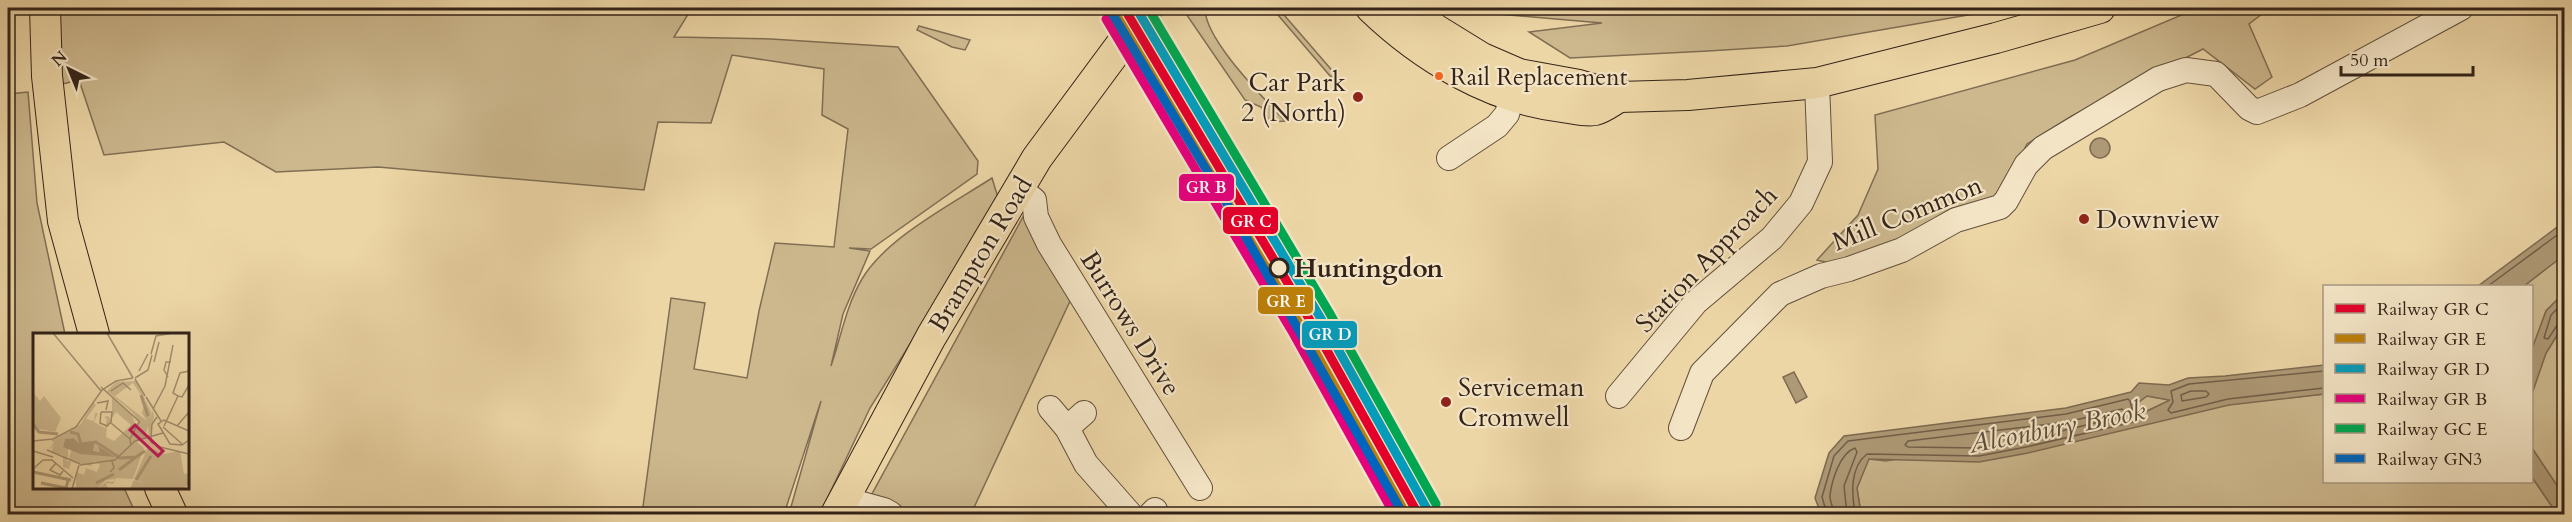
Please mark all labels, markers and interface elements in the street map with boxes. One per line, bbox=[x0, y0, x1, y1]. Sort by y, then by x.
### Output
north arrow bbox=[39, 39, 99, 99]
scale bar bbox=[2341, 39, 2473, 77]
text: N bbox=[47, 46, 72, 72]
text: 50 m bbox=[2350, 48, 2389, 73]
place label: Rail Replacement bbox=[1450, 61, 1628, 94]
place label: Car Park 2 (North) bbox=[1241, 65, 1346, 130]
marker: Rail Replacement bbox=[1433, 70, 1445, 82]
marker: Car Park 2 (North) bbox=[1351, 90, 1365, 104]
street label: Mill Common bbox=[1827, 167, 1988, 259]
street label: Brampton Road bbox=[920, 170, 1041, 338]
line badge: GR B bbox=[1178, 173, 1235, 202]
text: GR B bbox=[1186, 177, 1226, 199]
street label: Station Approach bbox=[1627, 179, 1785, 340]
place label: Downview bbox=[2096, 202, 2220, 237]
line badge: GR C bbox=[1222, 206, 1279, 235]
text: GR C bbox=[1230, 211, 1272, 233]
marker: Downview bbox=[2077, 212, 2091, 226]
street label: Burrows Drive bbox=[1072, 244, 1189, 402]
place label: Huntingdon bbox=[1294, 251, 1443, 286]
marker: Huntingdon bbox=[1269, 258, 1289, 278]
legend bbox=[2323, 285, 2533, 483]
line badge: GR E bbox=[1257, 286, 1314, 315]
text: GR E bbox=[1266, 291, 1306, 313]
text: Railway GR C bbox=[2377, 297, 2489, 322]
line badge: GR D bbox=[1301, 320, 1358, 349]
text: GR D bbox=[1309, 324, 1351, 346]
text: Railway GR E bbox=[2377, 327, 2486, 352]
inset map bbox=[33, 333, 189, 489]
text: Railway GR D bbox=[2377, 357, 2490, 382]
place label: Serviceman Cromwell bbox=[1458, 370, 1585, 435]
text: Railway GR B bbox=[2377, 387, 2487, 412]
water label: Alconbury Brook bbox=[1964, 392, 2149, 463]
marker: Serviceman Cromwell bbox=[1439, 395, 1453, 409]
text: Railway GC E bbox=[2377, 417, 2487, 442]
text: Railway GN3 bbox=[2377, 447, 2482, 472]

